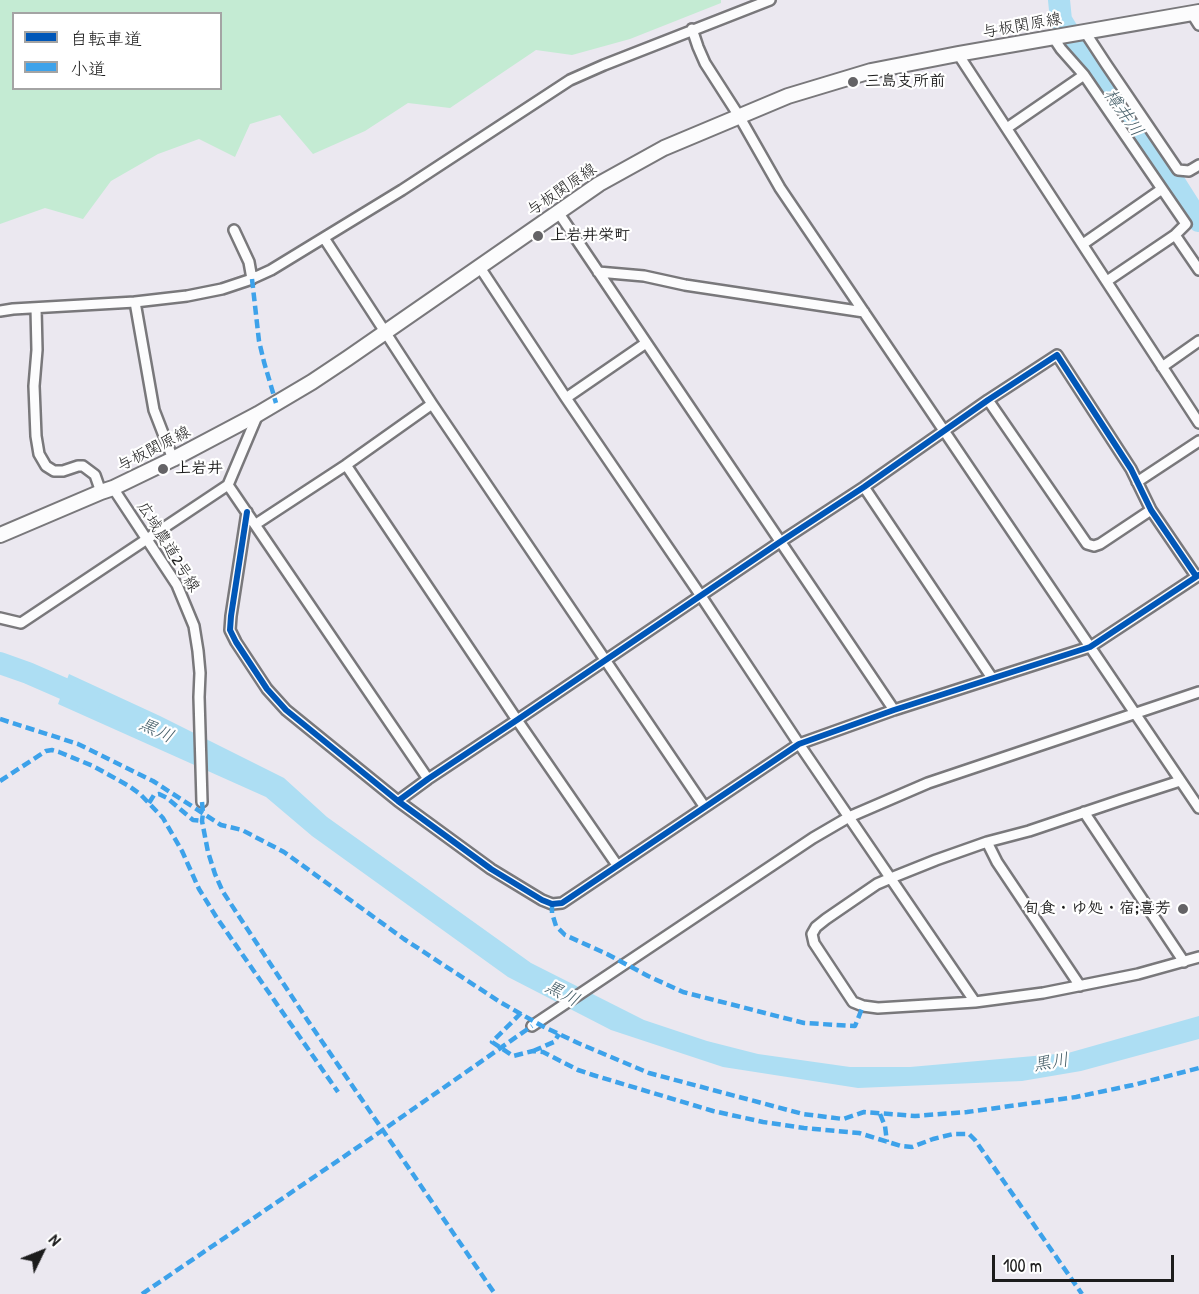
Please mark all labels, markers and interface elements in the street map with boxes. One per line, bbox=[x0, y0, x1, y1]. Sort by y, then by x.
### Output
street label: 与板関原線 bbox=[981, 10, 1063, 42]
legend bbox=[12, 12, 222, 90]
text: 自転車道 bbox=[70, 26, 142, 51]
text: 小道 bbox=[70, 56, 106, 81]
place label: 三島支所前 bbox=[865, 72, 945, 92]
marker: 三島支所前 bbox=[846, 75, 860, 89]
water label: 樽井川 bbox=[1099, 85, 1147, 141]
street label: 与板関原線 bbox=[523, 160, 601, 220]
place label: 上岩井栄町 bbox=[550, 226, 630, 246]
marker: 上岩井栄町 bbox=[531, 229, 545, 243]
street label: 与板関原線 bbox=[114, 422, 194, 476]
place label: 上岩井 bbox=[175, 459, 223, 479]
marker: 上岩井 bbox=[156, 462, 170, 476]
street label: 広域農道2号線 bbox=[132, 498, 204, 596]
water label: 黒川 bbox=[135, 714, 177, 748]
place label: 旬食・ゆ処・宿;喜芳 bbox=[1023, 899, 1171, 919]
marker: 旬食・ゆ処・宿;喜芳 bbox=[1176, 902, 1190, 916]
water label: 黒川 bbox=[541, 976, 583, 1012]
water label: 黒川 bbox=[1032, 1050, 1070, 1076]
north arrow bbox=[12, 1222, 72, 1282]
text: N bbox=[44, 1229, 66, 1250]
scale bar bbox=[995, 1243, 1176, 1281]
text: 100 m bbox=[1003, 1253, 1042, 1278]

